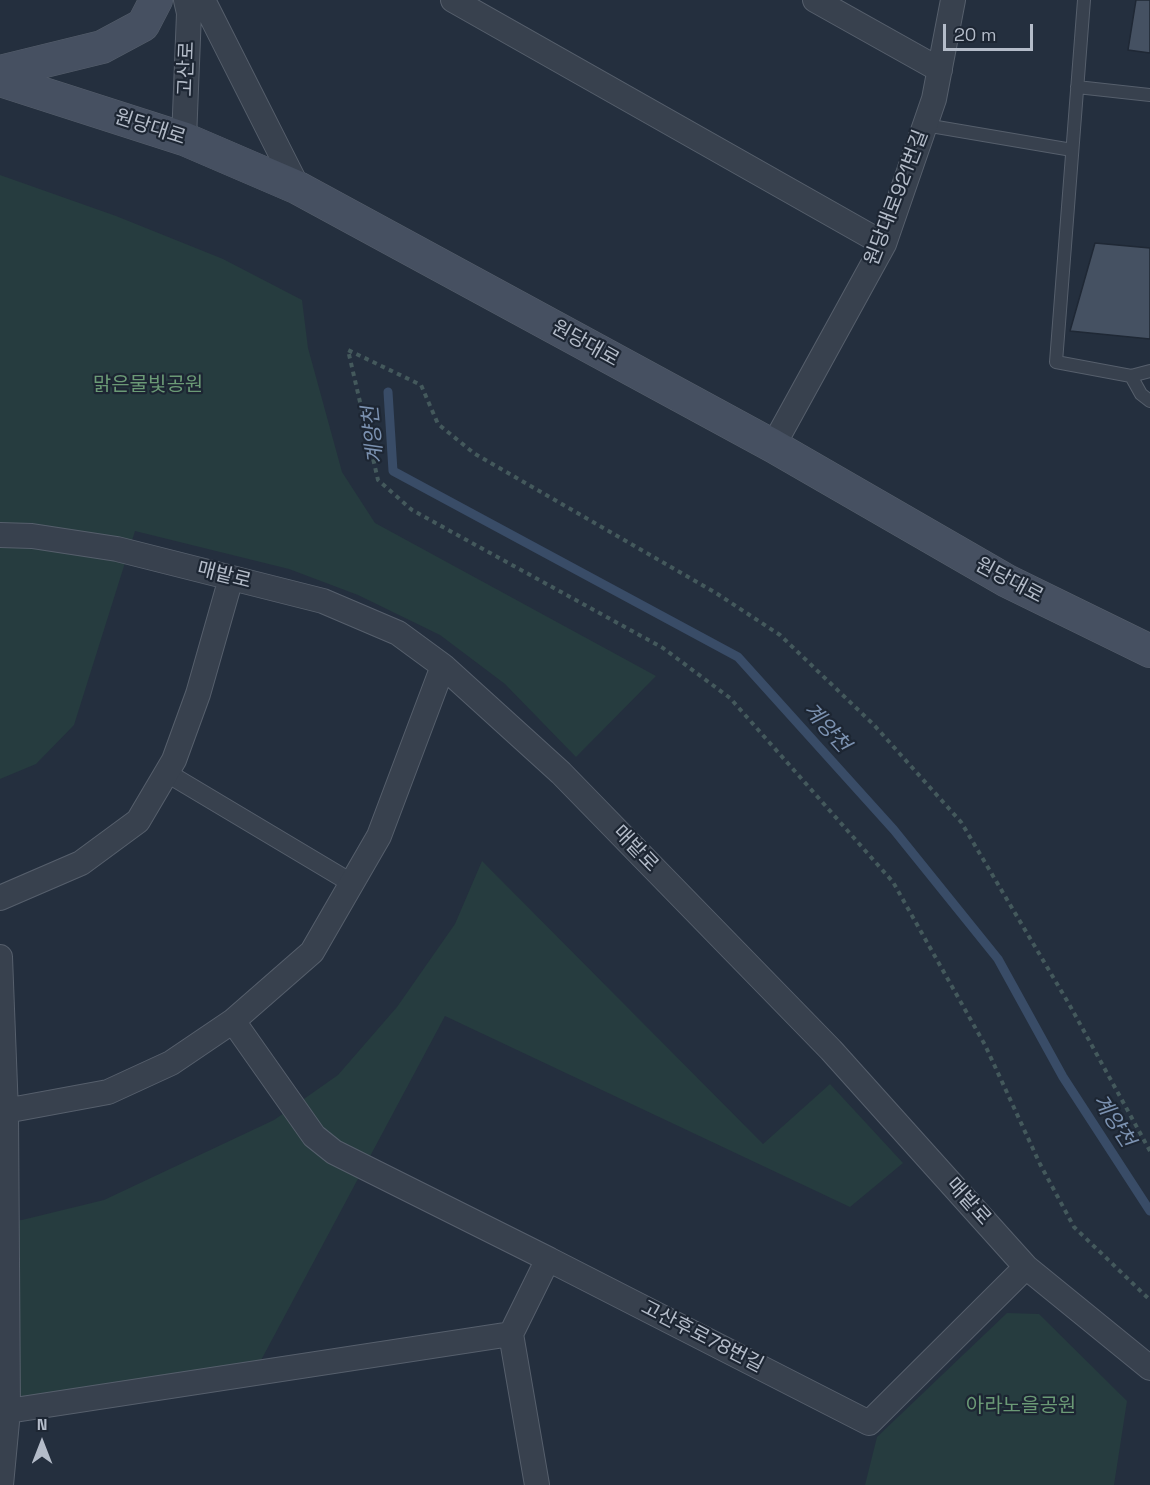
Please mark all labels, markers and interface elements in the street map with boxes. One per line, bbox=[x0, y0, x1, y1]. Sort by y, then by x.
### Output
scale bar bbox=[946, 12, 1036, 50]
text: 20 m bbox=[954, 23, 997, 46]
street label: 고산로 bbox=[174, 41, 200, 97]
street label: 원당대로 bbox=[111, 105, 189, 151]
street label: 원당대로921번길 bbox=[860, 127, 934, 269]
street label: 원당대로 bbox=[547, 316, 623, 372]
park label: 맑은물빛공원 bbox=[93, 374, 203, 398]
water label: 계양천 bbox=[358, 405, 390, 465]
street label: 원당대로 bbox=[971, 553, 1047, 609]
street label: 매밭로 bbox=[194, 558, 254, 594]
water label: 계양천 bbox=[797, 698, 855, 758]
street label: 매밭로 bbox=[607, 821, 663, 877]
water label: 계양천 bbox=[1087, 1090, 1139, 1152]
street label: 매밭로 bbox=[941, 1173, 995, 1231]
street label: 고산후로78번길 bbox=[637, 1296, 767, 1378]
park label: 아라노을공원 bbox=[966, 1395, 1076, 1419]
north arrow bbox=[12, 1413, 72, 1473]
text: N bbox=[37, 1414, 47, 1435]

